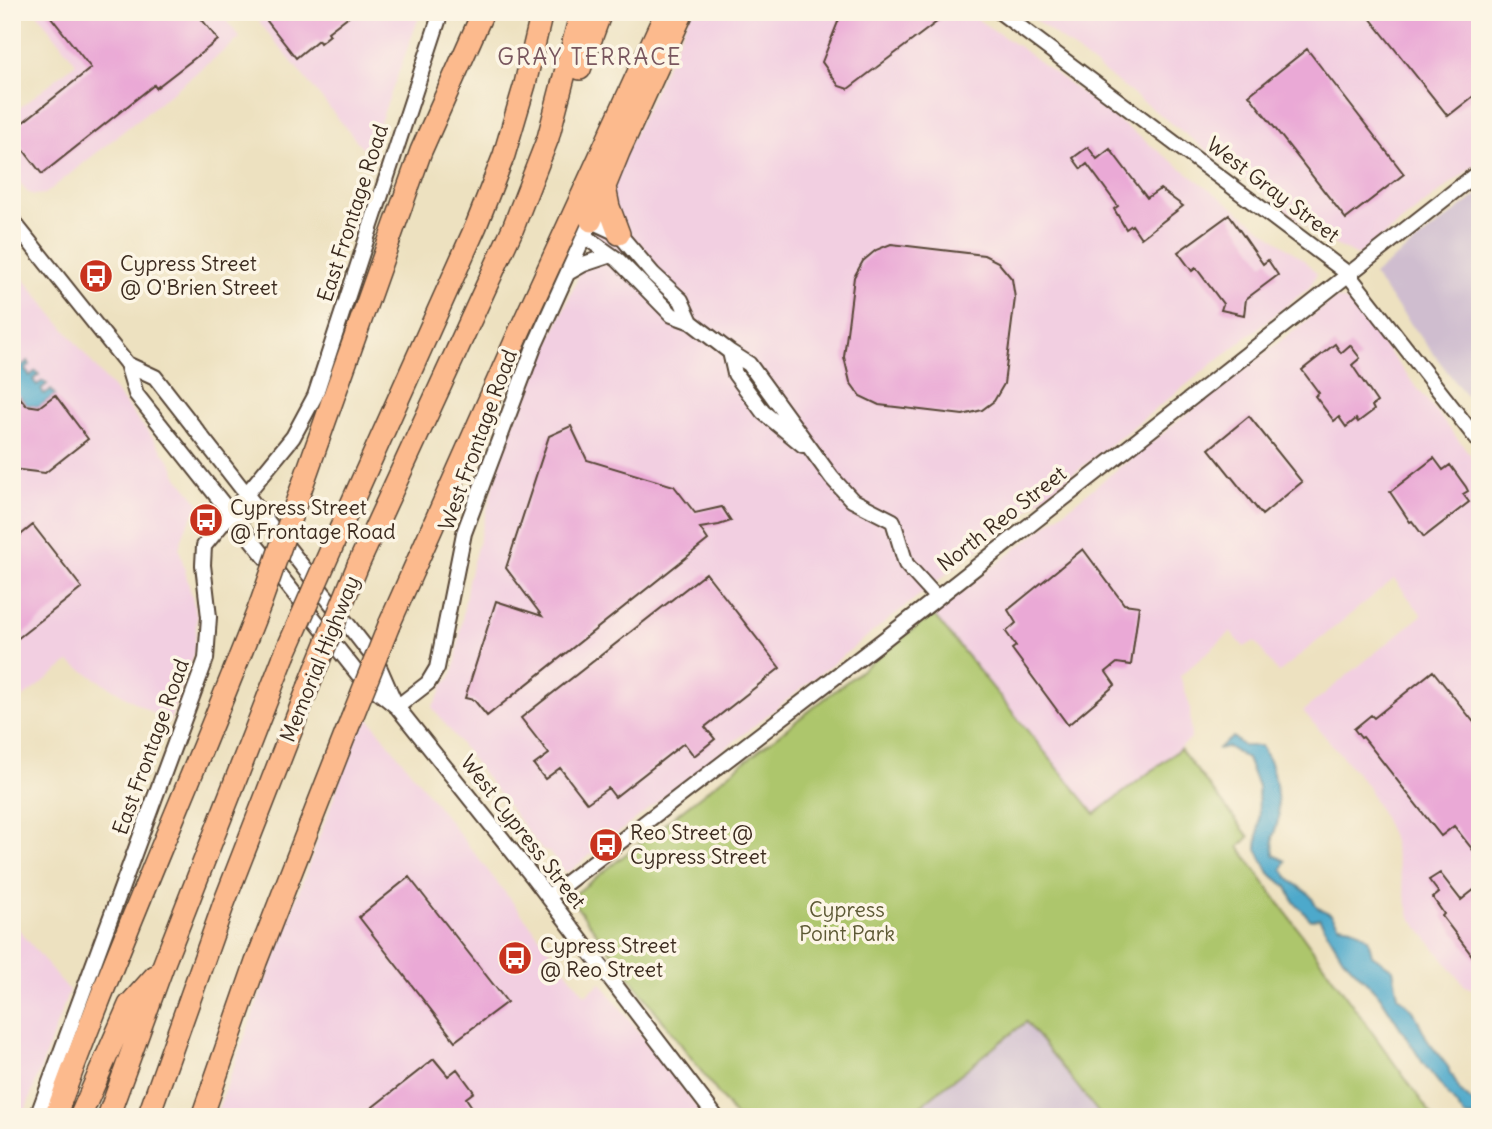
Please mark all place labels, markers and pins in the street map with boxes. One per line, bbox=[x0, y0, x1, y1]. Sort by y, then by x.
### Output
place label: Cypress Street @ O'Brien Street bbox=[120, 250, 278, 301]
bus stop icon: Cypress Street @ O'Brien Street bbox=[77, 257, 115, 295]
place label: Cypress Street @ Frontage Road bbox=[230, 494, 395, 545]
bus stop icon: Cypress Street @ Frontage Road bbox=[187, 501, 225, 539]
place label: Reo Street @ Cypress Street bbox=[630, 819, 767, 870]
bus stop icon: Reo Street @ Cypress Street bbox=[587, 826, 625, 864]
place label: Cypress Street @ Reo Street bbox=[540, 932, 677, 983]
bus stop icon: Cypress Street @ Reo Street bbox=[496, 939, 534, 977]

